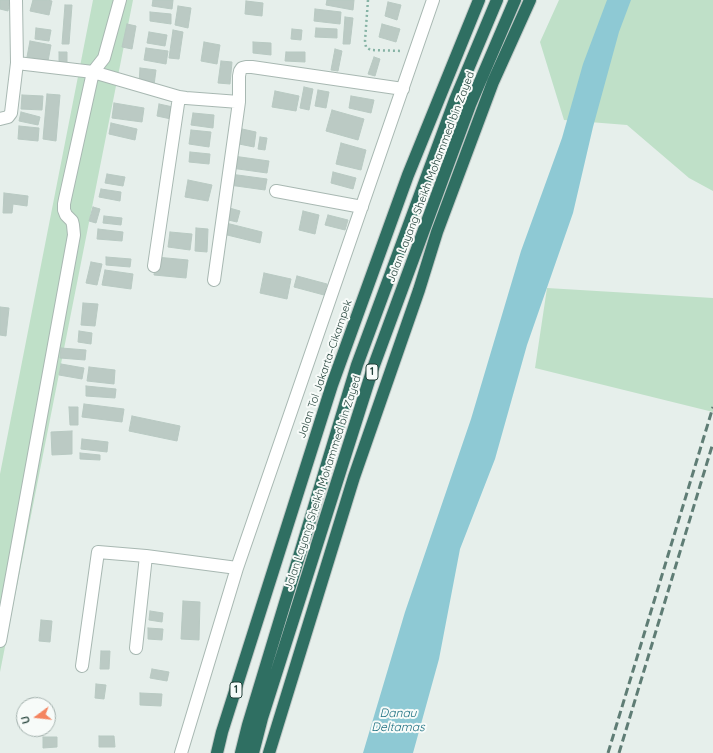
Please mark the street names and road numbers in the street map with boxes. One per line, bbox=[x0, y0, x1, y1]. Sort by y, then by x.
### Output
street label: Jalan Layang Sheikh Mohammed bin Zayed bbox=[385, 70, 477, 284]
street label: Jalan Tol Jakarta–Cikampek bbox=[295, 298, 355, 440]
road number: 1 bbox=[366, 364, 378, 380]
street label: Jalan Layang Sheikh Mohammed bin Zayed bbox=[282, 374, 364, 592]
road number: 1 bbox=[230, 682, 242, 698]

